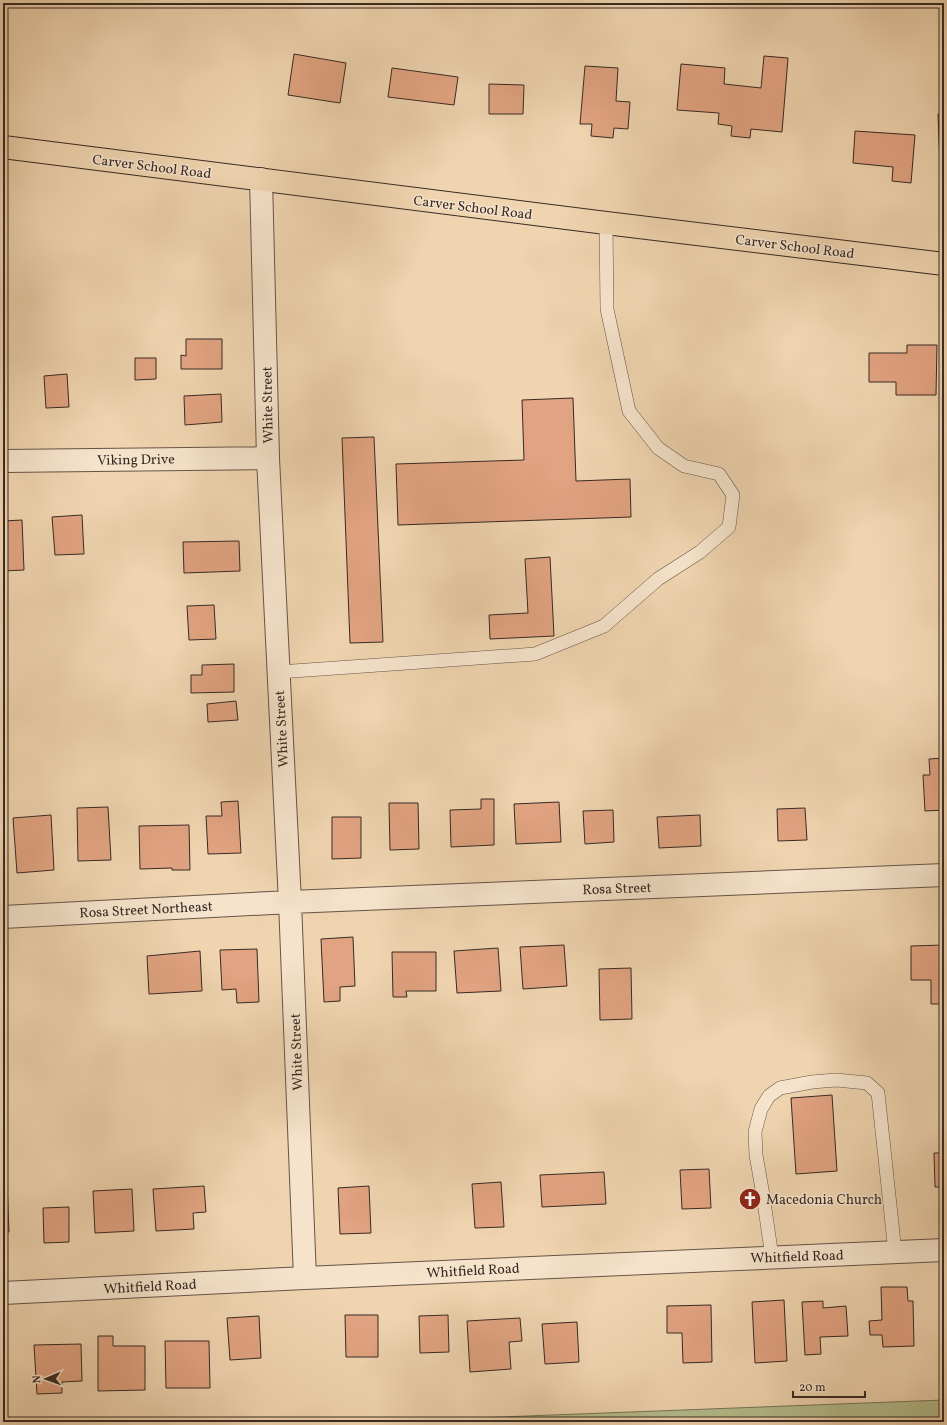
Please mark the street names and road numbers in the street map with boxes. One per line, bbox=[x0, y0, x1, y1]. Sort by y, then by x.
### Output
street label: Carver School Road bbox=[91, 151, 213, 184]
street label: Carver School Road bbox=[412, 192, 534, 225]
street label: Carver School Road bbox=[734, 231, 856, 264]
street label: White Street bbox=[258, 366, 279, 444]
street label: Viking Drive bbox=[97, 450, 175, 471]
street label: White Street bbox=[271, 690, 294, 768]
street label: Rosa Street bbox=[582, 879, 652, 900]
street label: Rosa Street Northeast bbox=[79, 898, 213, 923]
street label: White Street bbox=[287, 1013, 308, 1091]
street label: Whitfield Road bbox=[750, 1246, 844, 1269]
street label: Whitfield Road bbox=[426, 1260, 520, 1283]
street label: Whitfield Road bbox=[103, 1276, 197, 1299]

